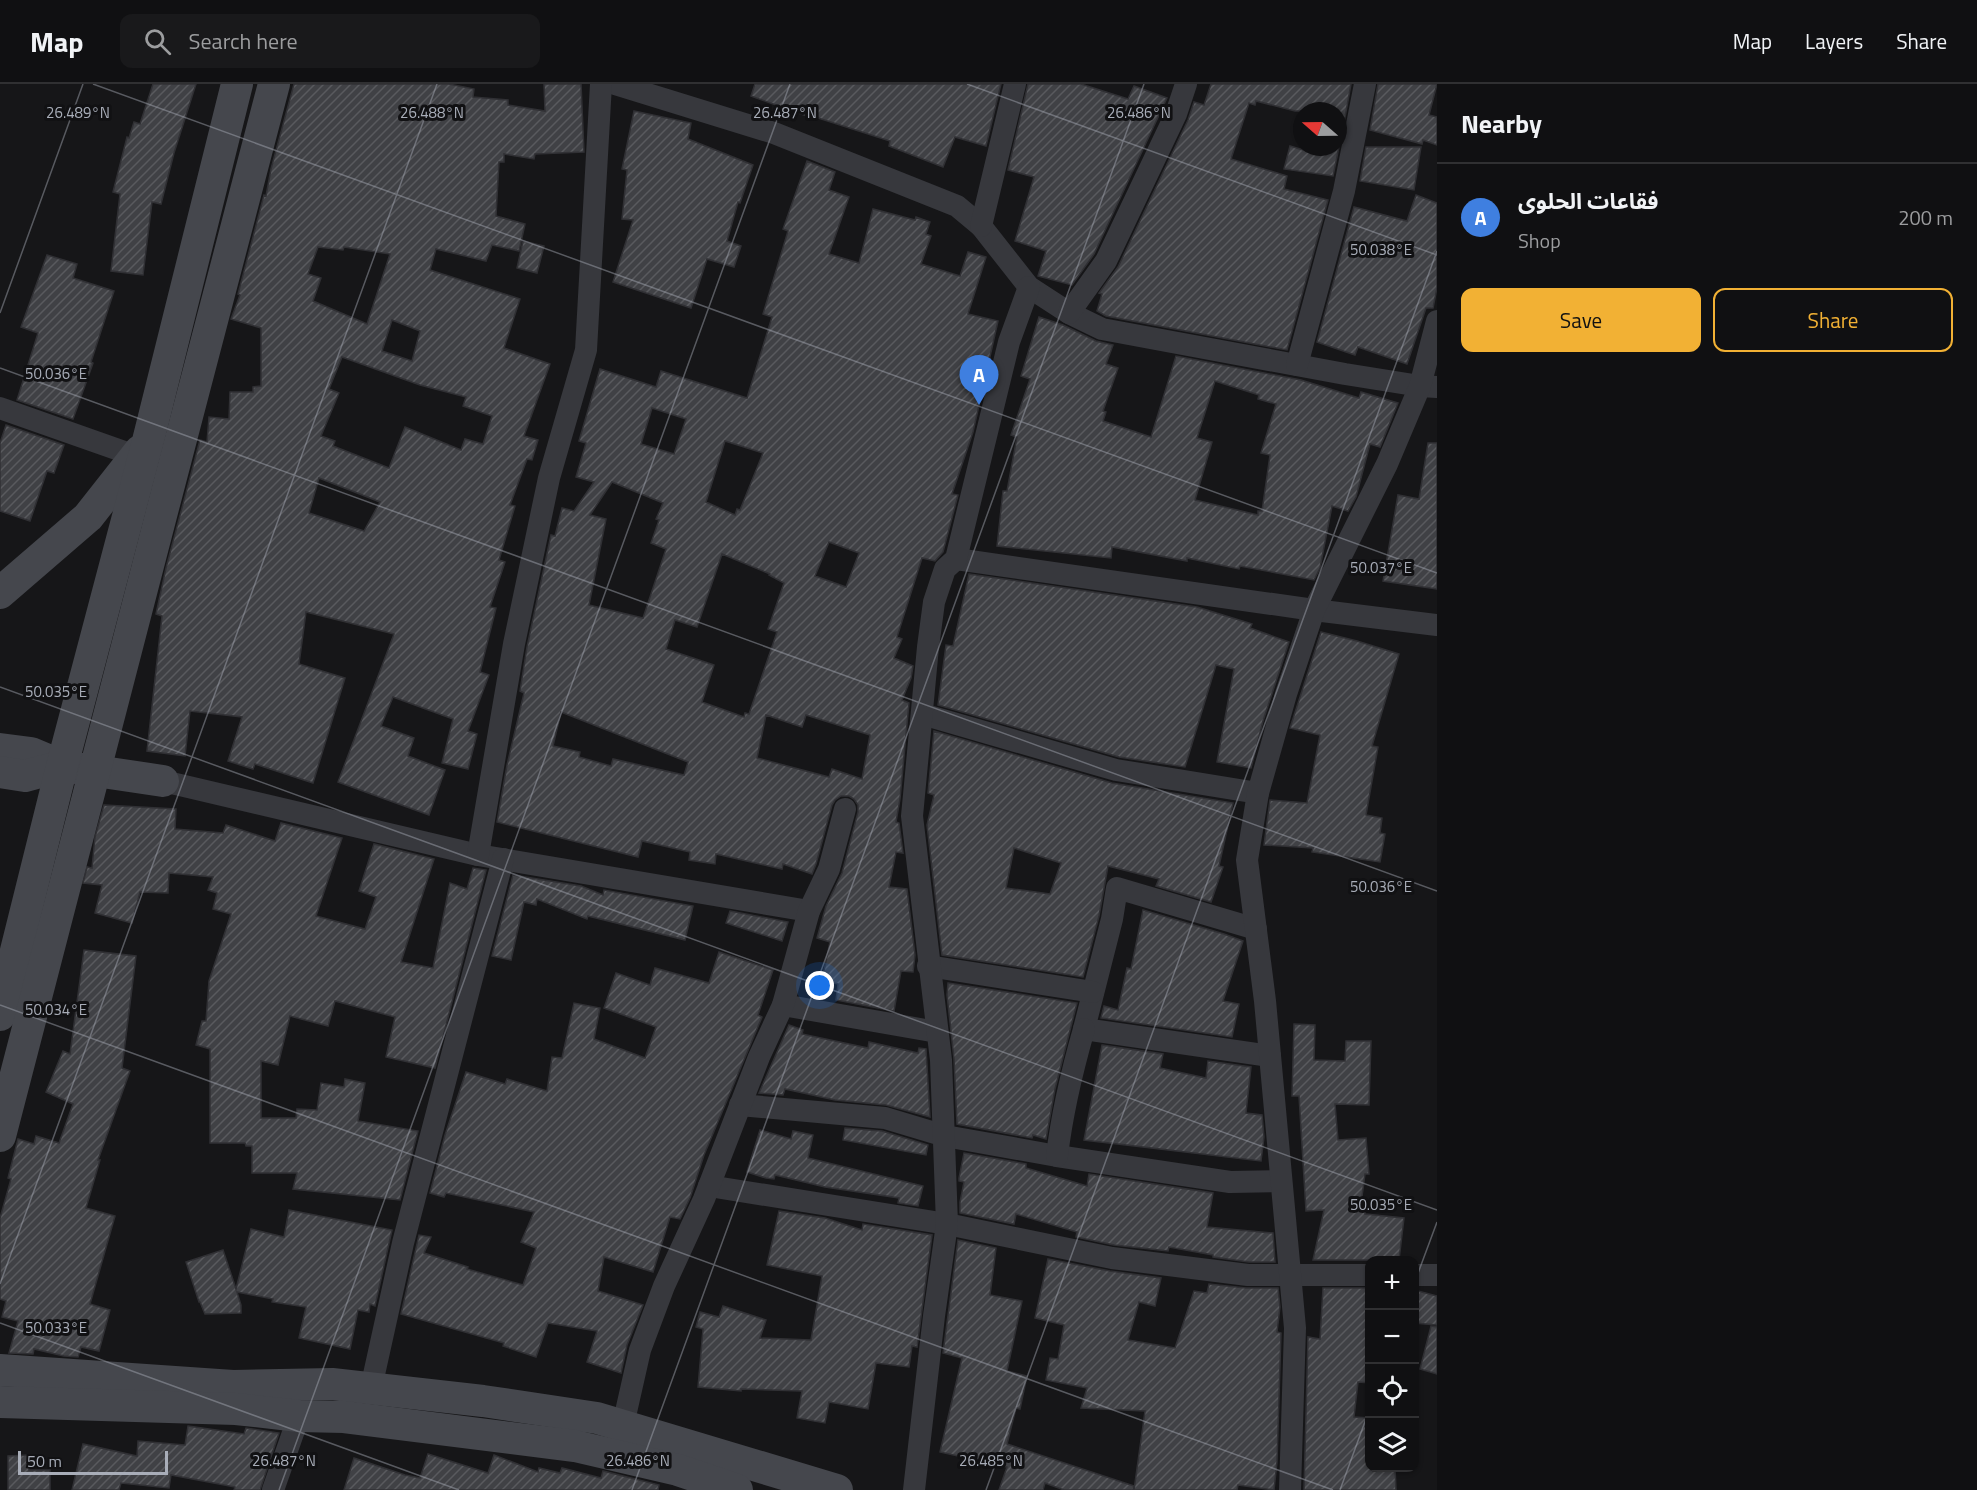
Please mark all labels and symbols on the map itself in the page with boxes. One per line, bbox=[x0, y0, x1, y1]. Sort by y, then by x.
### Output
text: 26.489°N bbox=[46, 101, 110, 124]
text: 26.488°N bbox=[400, 101, 464, 124]
text: 26.487°N bbox=[753, 101, 817, 124]
text: 26.486°N bbox=[1107, 101, 1171, 124]
north arrow bbox=[1293, 102, 1347, 156]
text: 50.038°E bbox=[1350, 238, 1412, 261]
pin: A bbox=[960, 356, 998, 405]
text: 50.036°E bbox=[25, 362, 87, 385]
text: 50.037°E bbox=[1350, 556, 1412, 579]
text: 50.035°E bbox=[25, 680, 87, 703]
text: 50.036°E bbox=[1350, 875, 1412, 898]
your location bbox=[805, 971, 834, 1000]
text: 50.034°E bbox=[25, 998, 87, 1021]
text: 50.035°E bbox=[1350, 1193, 1412, 1216]
text: 50.033°E bbox=[25, 1316, 87, 1339]
scale bar bbox=[18, 1448, 168, 1476]
text: 26.487°N bbox=[252, 1449, 316, 1472]
text: 26.486°N bbox=[606, 1449, 670, 1472]
text: 26.485°N bbox=[959, 1449, 1023, 1472]

